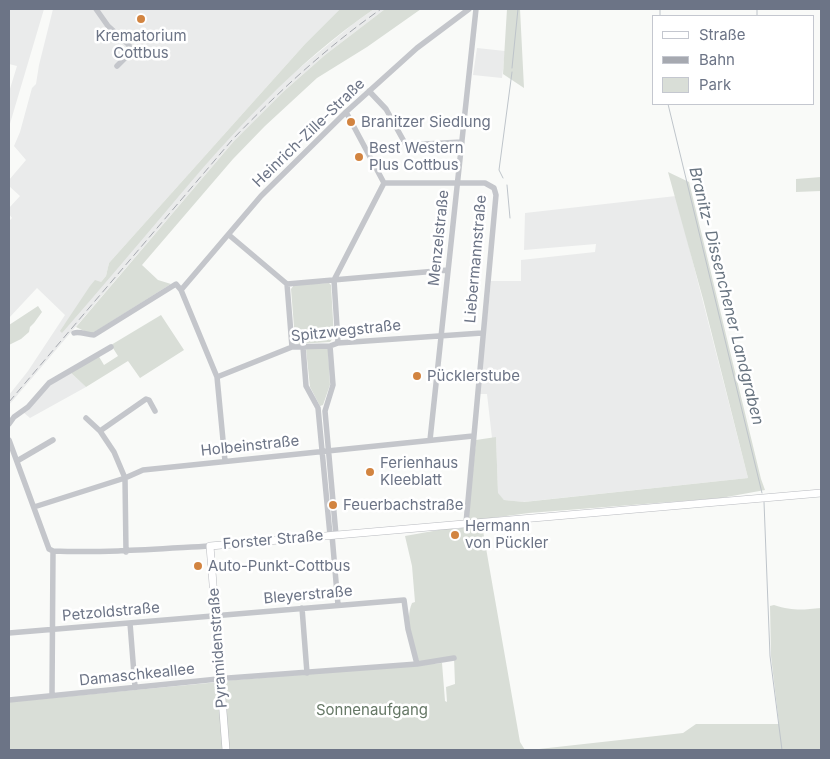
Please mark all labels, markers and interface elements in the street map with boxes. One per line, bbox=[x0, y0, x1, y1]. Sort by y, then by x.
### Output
marker: Krematorium Cottbus bbox=[135, 13, 147, 25]
legend bbox=[652, 15, 815, 105]
text: Straße bbox=[699, 25, 746, 44]
place label: Krematorium Cottbus bbox=[95, 27, 187, 62]
text: Bahn bbox=[699, 50, 735, 69]
street label: Heinrich-Zille-Straße bbox=[249, 75, 369, 191]
text: Park bbox=[699, 75, 731, 94]
place label: Branitzer Siedlung bbox=[361, 113, 491, 131]
marker: Branitzer Siedlung bbox=[345, 116, 357, 128]
place label: Best Western Plus Cottbus bbox=[369, 139, 464, 174]
marker: Best Western Plus Cottbus bbox=[353, 151, 365, 163]
water label: Branitz- Dissenchener Landgraben bbox=[685, 165, 767, 427]
street label: Menzelstraße bbox=[425, 189, 453, 287]
street label: Liebermannstraße bbox=[461, 194, 491, 324]
street label: Spitzwegstraße bbox=[290, 316, 402, 346]
place label: Pücklerstube bbox=[427, 367, 520, 385]
marker: Pücklerstube bbox=[411, 370, 423, 382]
street label: Holbeinstraße bbox=[200, 432, 300, 460]
place label: Ferienhaus Kleeblatt bbox=[380, 454, 458, 489]
marker: Ferienhaus Kleeblatt bbox=[364, 466, 376, 478]
place label: Feuerbachstraße bbox=[343, 496, 464, 514]
marker: Feuerbachstraße bbox=[327, 499, 339, 511]
place label: Hermann von Pückler bbox=[465, 517, 548, 552]
street label: Forster Straße bbox=[222, 527, 324, 553]
marker: Hermann von Pückler bbox=[449, 529, 461, 541]
place label: Auto-Punkt-Cottbus bbox=[208, 557, 350, 575]
marker: Auto-Punkt-Cottbus bbox=[192, 560, 204, 572]
street label: Bleyerstraße bbox=[263, 582, 353, 608]
street label: Pyramidenstraße bbox=[205, 587, 231, 709]
street label: Petzoldstraße bbox=[61, 599, 161, 625]
street label: Damaschkeallee bbox=[78, 660, 196, 690]
park label: Sonnenaufgang bbox=[316, 701, 428, 719]

